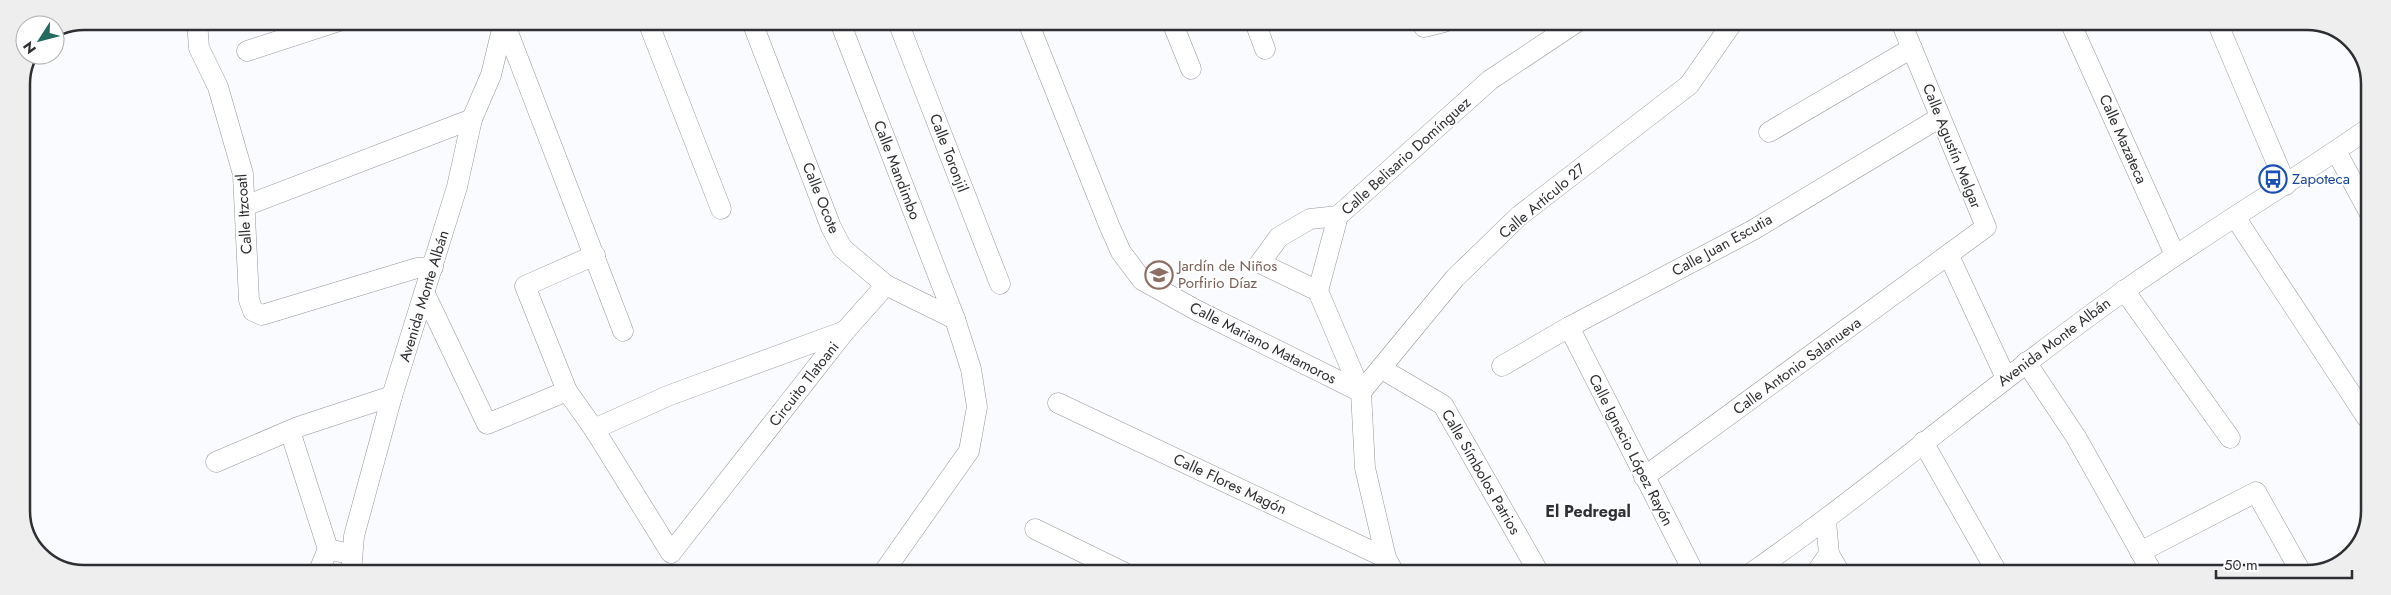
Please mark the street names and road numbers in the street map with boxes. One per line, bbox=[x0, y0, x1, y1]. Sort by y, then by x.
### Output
street label: Calle Agustín Melgar bbox=[1917, 80, 1987, 213]
street label: Calle Mazateca bbox=[2093, 91, 2153, 187]
street label: Calle Belisario Domínguez bbox=[1336, 92, 1476, 220]
street label: Calle Toronjil bbox=[924, 111, 974, 195]
street label: Calle Mandimbo bbox=[868, 117, 926, 223]
street label: Calle Artículo 27 bbox=[1494, 158, 1590, 244]
street label: Calle Ocote bbox=[797, 159, 845, 237]
street label: Calle Itzcoatl bbox=[230, 173, 258, 255]
street label: Calle Juan Escutia bbox=[1668, 208, 1776, 282]
street label: Avenida Monte Albán bbox=[394, 228, 454, 364]
street label: Avenida Monte Albán bbox=[1993, 292, 2115, 392]
street label: Calle Mariano Matamoros bbox=[1186, 296, 1340, 390]
street label: Calle Antonio Salanueva bbox=[1728, 312, 1866, 420]
street label: Circuito Tlatoani bbox=[764, 337, 844, 431]
street label: Calle Ignacio López Rayón bbox=[1583, 370, 1679, 530]
street label: Calle Símbolos Patrios bbox=[1436, 405, 1526, 539]
street label: Calle Flores Magón bbox=[1170, 448, 1290, 520]

